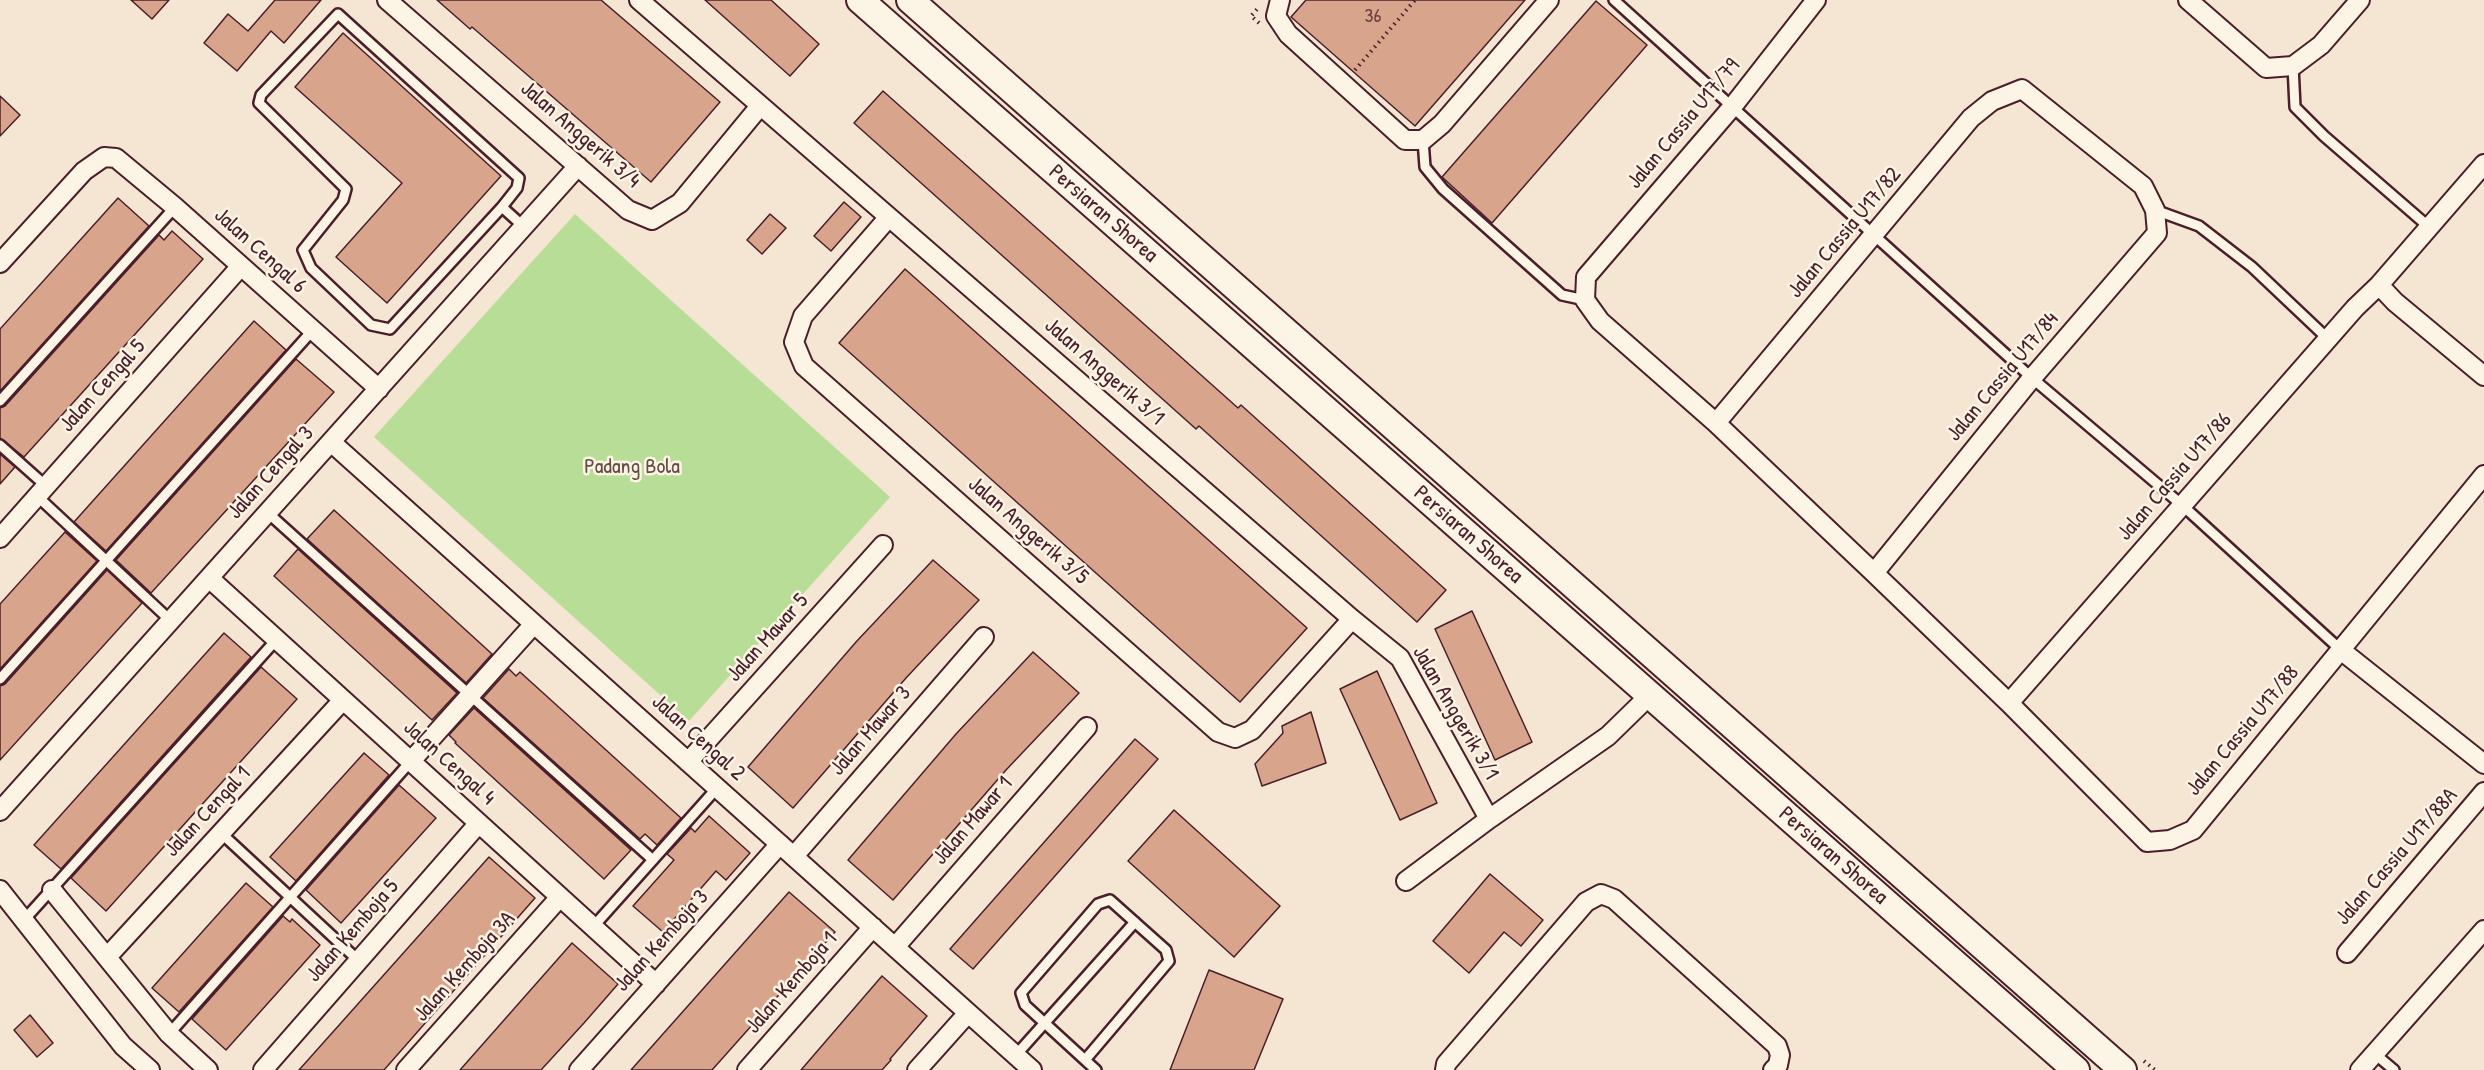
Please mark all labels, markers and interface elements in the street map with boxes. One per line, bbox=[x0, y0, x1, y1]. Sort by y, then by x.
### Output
house number: 36 bbox=[1365, 5, 1381, 29]
street label: Jalan Cassia U17/79 bbox=[1622, 54, 1746, 194]
street label: Jalan Anggerik 3/4 bbox=[515, 76, 645, 194]
street label: Persiaran Shorea bbox=[1043, 159, 1163, 269]
street label: Jalan Cassia U17/82 bbox=[1783, 162, 1907, 304]
street label: Jalan Cengal 6 bbox=[208, 203, 312, 299]
street label: Jalan Cassia U17/84 bbox=[1941, 307, 2065, 447]
street label: Jalan Anggerik 3/1 bbox=[1039, 313, 1169, 431]
street label: Jalan Cengal 5 bbox=[55, 334, 151, 438]
street label: Jalan Cassia U17/86 bbox=[2112, 408, 2238, 546]
street label: Jalan Cengal 3 bbox=[222, 421, 320, 525]
park label: Padang Bola bbox=[584, 454, 680, 480]
street label: Jalan Anggerik 3/5 bbox=[962, 471, 1094, 591]
street label: Persiaran Shorea bbox=[1408, 480, 1528, 590]
street label: Jalan Mawar 5 bbox=[722, 588, 814, 688]
street label: Jalan Anggerik 3/1 bbox=[1406, 641, 1504, 785]
street label: Jalan Cassia U17/88 bbox=[2181, 661, 2305, 801]
street label: Jalan Mawar 3 bbox=[825, 681, 917, 781]
street label: Jalan Cengal 2 bbox=[646, 689, 750, 787]
street label: Jalan Cengal 4 bbox=[398, 715, 500, 811]
street label: Jalan Cengal 1 bbox=[159, 761, 257, 863]
street label: Jalan Mawar 1 bbox=[928, 771, 1018, 871]
street label: Jalan Cassia U17/88A bbox=[2330, 783, 2464, 931]
street label: Persiaran Shorea bbox=[1773, 801, 1893, 911]
street label: Jalan Kemboja 5 bbox=[301, 874, 405, 988]
street label: Jalan Kemboja 3 bbox=[609, 885, 715, 997]
street label: Jalan Kemboja 3A bbox=[409, 907, 521, 1027]
street label: Jalan Kemboja 1 bbox=[741, 927, 843, 1039]

